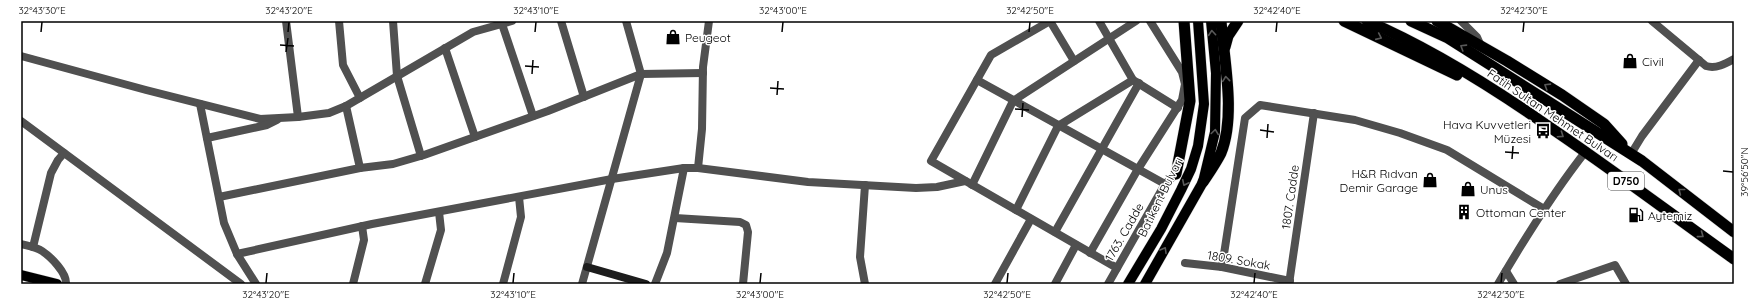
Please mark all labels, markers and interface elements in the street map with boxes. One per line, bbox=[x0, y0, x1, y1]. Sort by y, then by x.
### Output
text: 32°43'30"E bbox=[18, 4, 66, 17]
text: 32°43'20"E bbox=[265, 4, 313, 17]
text: 32°43'10"E bbox=[513, 4, 559, 17]
text: 32°43'00"E bbox=[759, 4, 807, 17]
text: 32°42'50"E bbox=[1006, 4, 1054, 17]
text: 32°42'40"E bbox=[1253, 4, 1301, 17]
text: 32°42'30"E bbox=[1500, 4, 1548, 17]
shop icon: Peugeot bbox=[664, 28, 682, 46]
place label: Peugeot bbox=[685, 30, 731, 45]
one-way arrow bbox=[1208, 30, 1217, 36]
one-way arrow bbox=[1375, 32, 1383, 40]
one-way arrow bbox=[1460, 44, 1467, 52]
shop icon: Civil bbox=[1621, 52, 1639, 70]
place label: Civil bbox=[1642, 54, 1664, 69]
street label: Fatih Sultan Mehmet Bulvarı bbox=[1485, 65, 1621, 165]
one-way arrow bbox=[1222, 76, 1231, 82]
one-way arrow bbox=[1544, 83, 1551, 90]
place label: Hava Kuvvetleri Müzesi bbox=[1443, 117, 1531, 146]
bus stop icon: Hava Kuvvetleri Müzesi bbox=[1534, 122, 1552, 140]
one-way arrow bbox=[1210, 129, 1219, 135]
one-way arrow bbox=[1557, 130, 1564, 137]
text: 39°56'50"N bbox=[1738, 147, 1751, 197]
street label: Batıkent Bulvarı bbox=[1134, 155, 1186, 239]
street label: 1807. Cadde bbox=[1278, 164, 1302, 230]
place label: H&R Rıdvan Demir Garage bbox=[1340, 166, 1418, 195]
shop icon: H&R Rıdvan Demir Garage bbox=[1421, 171, 1439, 189]
road number: D750 bbox=[1608, 172, 1644, 190]
one-way arrow bbox=[1182, 178, 1189, 186]
shop icon: Unus bbox=[1459, 180, 1477, 198]
place label: Unus bbox=[1480, 182, 1508, 197]
one-way arrow bbox=[1678, 189, 1685, 196]
street label: 1763. Cadde bbox=[1101, 200, 1147, 264]
building icon: Ottoman Center bbox=[1455, 203, 1473, 221]
place label: Ottoman Center bbox=[1476, 205, 1566, 220]
fuel station icon: Aytemiz bbox=[1627, 206, 1645, 224]
place label: Aytemiz bbox=[1648, 208, 1693, 223]
one-way arrow bbox=[1696, 230, 1703, 237]
one-way arrow bbox=[1160, 247, 1167, 254]
street label: 1809. Sokak bbox=[1206, 247, 1272, 273]
text: 32°43'20"E bbox=[242, 288, 290, 301]
text: 32°43'10"E bbox=[490, 288, 536, 301]
text: 32°43'00"E bbox=[736, 288, 784, 301]
text: 32°42'50"E bbox=[983, 288, 1031, 301]
text: 32°42'40"E bbox=[1230, 288, 1278, 301]
text: 32°42'30"E bbox=[1477, 288, 1525, 301]

